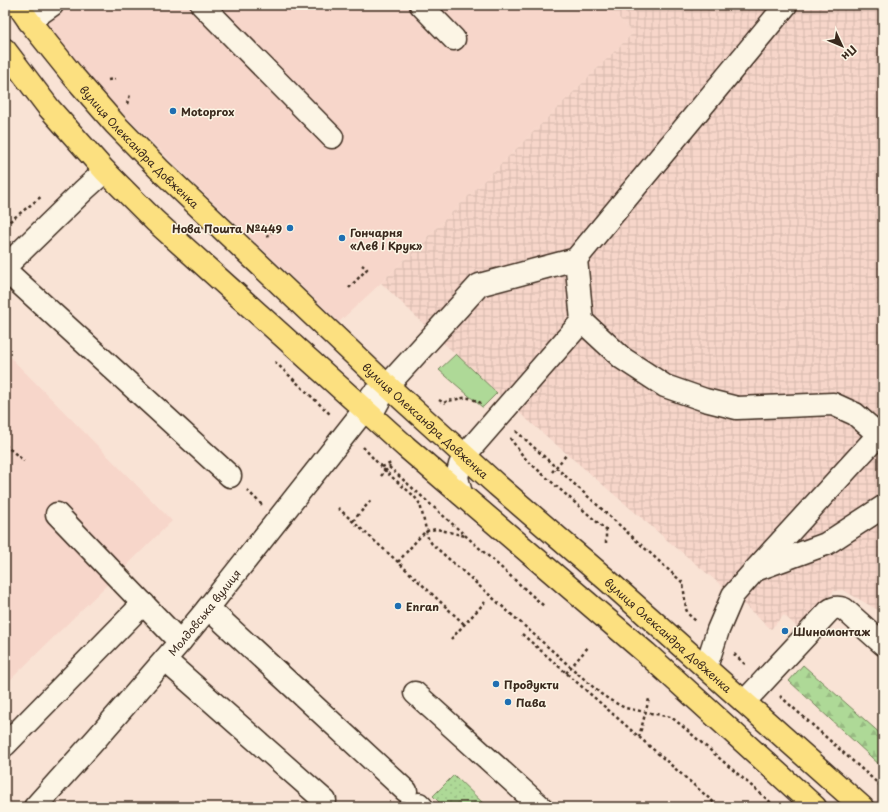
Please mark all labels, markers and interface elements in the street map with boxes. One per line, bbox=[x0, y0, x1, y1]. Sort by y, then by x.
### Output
north arrow bbox=[822, 26, 862, 66]
text: Пн bbox=[838, 42, 861, 65]
street label: вулиця Олександра Довженка bbox=[76, 81, 203, 212]
place label: Motoprox bbox=[181, 103, 234, 120]
marker: Motoprox bbox=[168, 106, 178, 116]
place label: Нова Пошта №449 bbox=[172, 220, 282, 237]
marker: Нова Пошта №449 bbox=[285, 223, 295, 233]
place label: Гончарня «Лев і Крук» bbox=[350, 224, 423, 254]
marker: Гончарня «Лев і Крук» bbox=[337, 233, 347, 243]
street label: вулиця Олександра Довженка bbox=[359, 358, 493, 482]
street label: Молдовська вулиця bbox=[164, 565, 244, 659]
street label: вулиця Олександра Довженка bbox=[601, 573, 736, 696]
place label: Enran bbox=[406, 598, 439, 615]
marker: Enran bbox=[393, 601, 403, 611]
place label: Шиномонтаж bbox=[793, 623, 870, 640]
marker: Шиномонтаж bbox=[780, 626, 790, 636]
place label: Продукти bbox=[504, 676, 559, 693]
marker: Продукти bbox=[491, 679, 501, 689]
place label: Пава bbox=[516, 694, 547, 711]
marker: Пава bbox=[503, 697, 513, 707]

